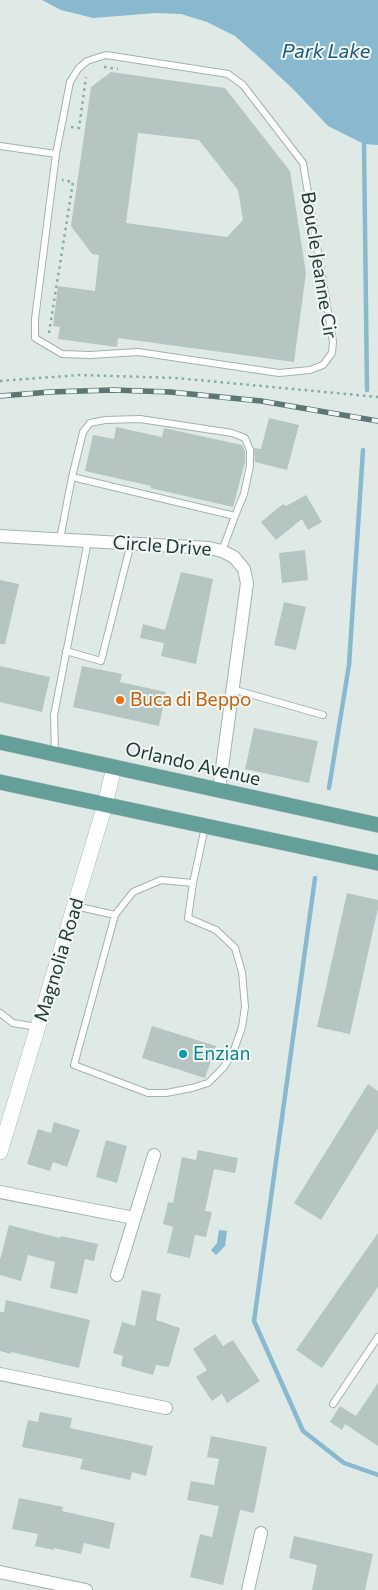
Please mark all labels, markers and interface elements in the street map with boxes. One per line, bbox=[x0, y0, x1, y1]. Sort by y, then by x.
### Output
water label: Park Lake bbox=[282, 39, 370, 63]
street label: Boucle Jeanne Cir bbox=[296, 190, 342, 340]
street label: Circle Drive bbox=[112, 531, 212, 561]
place label: Buca di Beppo bbox=[130, 689, 251, 711]
marker: Buca di Beppo bbox=[114, 694, 126, 706]
street label: Orlando Avenue bbox=[123, 737, 263, 791]
street label: Magnolia Road bbox=[29, 895, 89, 1025]
place label: Enzian bbox=[193, 1043, 250, 1065]
marker: Enzian bbox=[177, 1048, 189, 1060]

